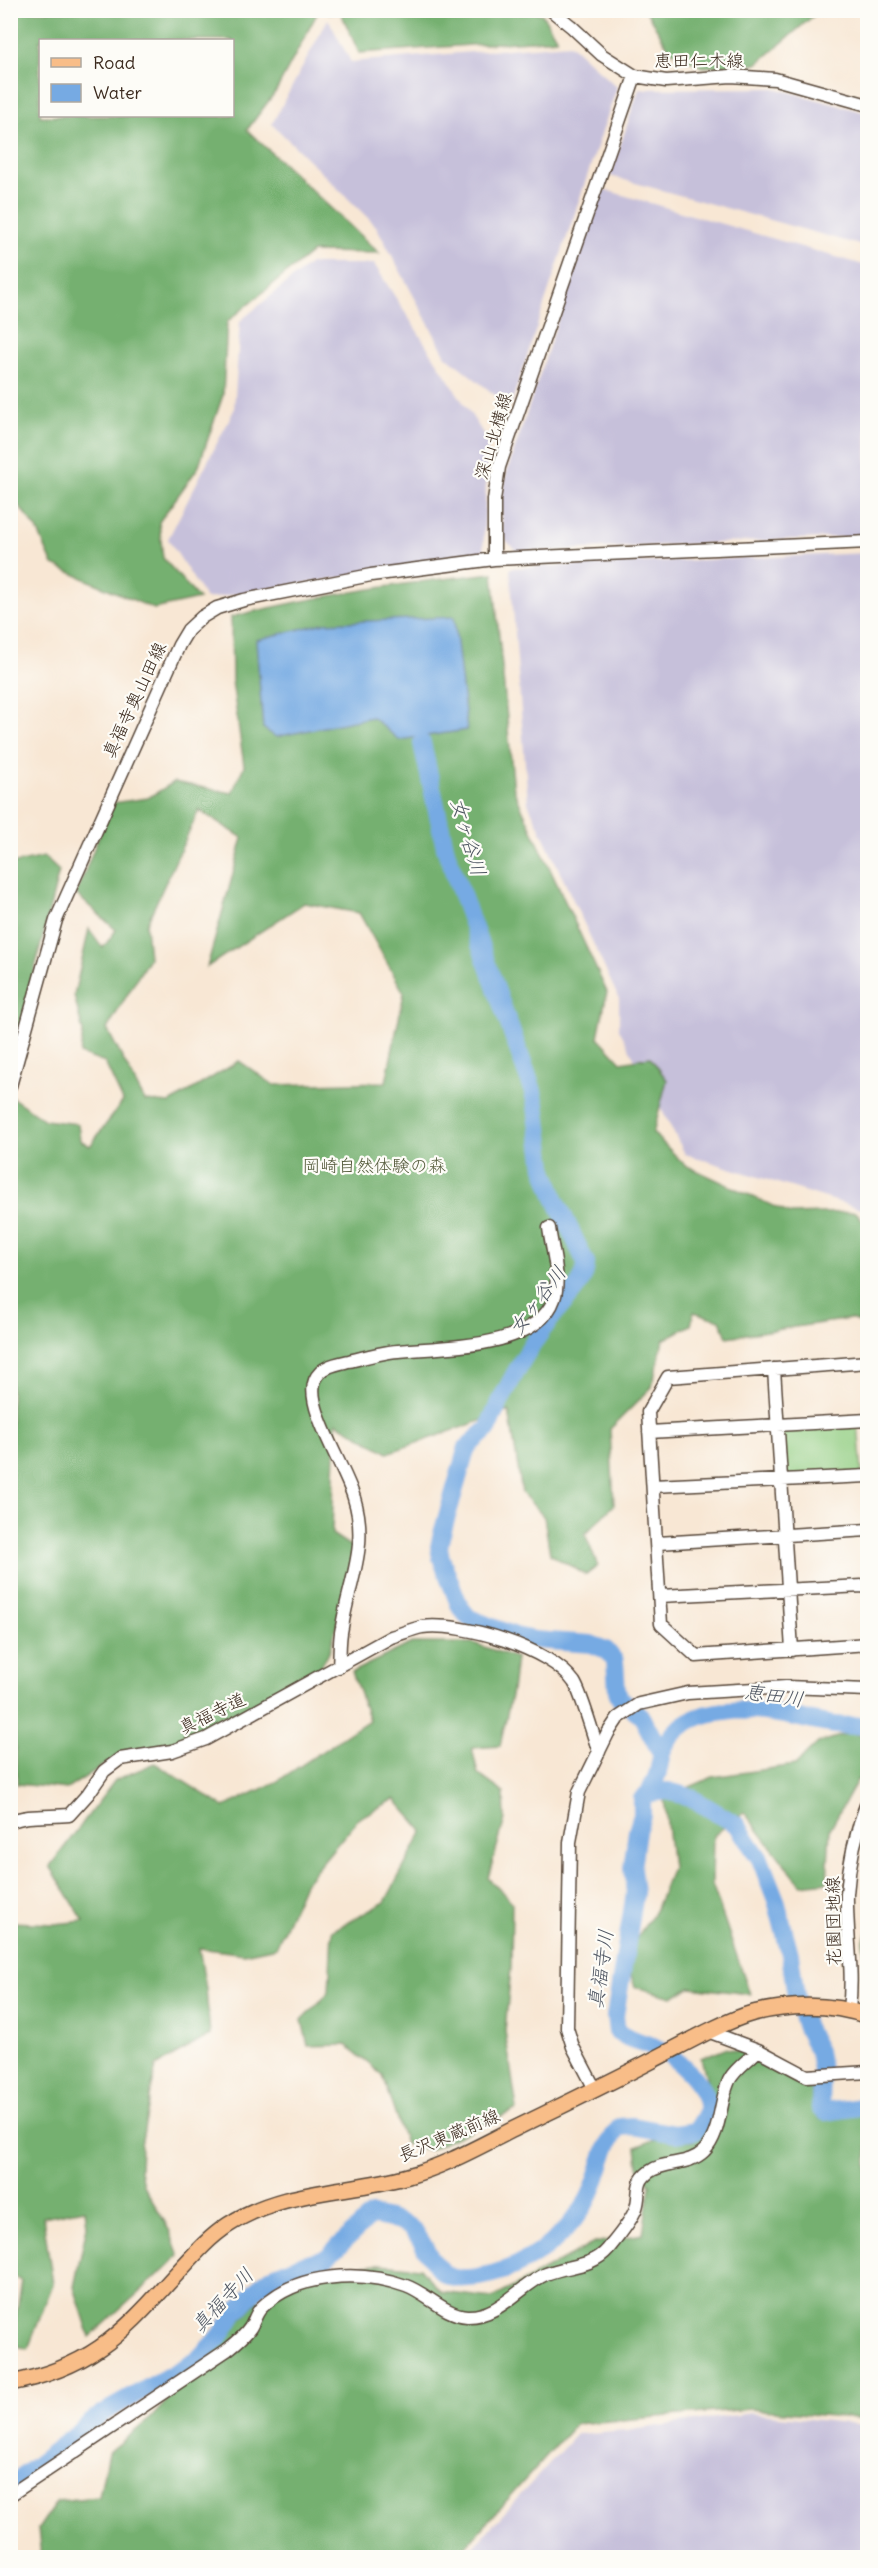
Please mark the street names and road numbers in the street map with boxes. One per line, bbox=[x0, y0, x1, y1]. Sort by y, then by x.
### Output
street label: 恵田仁木線 bbox=[654, 49, 744, 72]
street label: 深山北横線 bbox=[470, 390, 516, 482]
street label: 真福寺奥山田線 bbox=[97, 638, 171, 762]
street label: 真福寺道 bbox=[175, 1687, 249, 1739]
street label: 花園団地線 bbox=[821, 1876, 845, 1966]
street label: 長沢東蔵前線 bbox=[395, 2103, 503, 2167]

